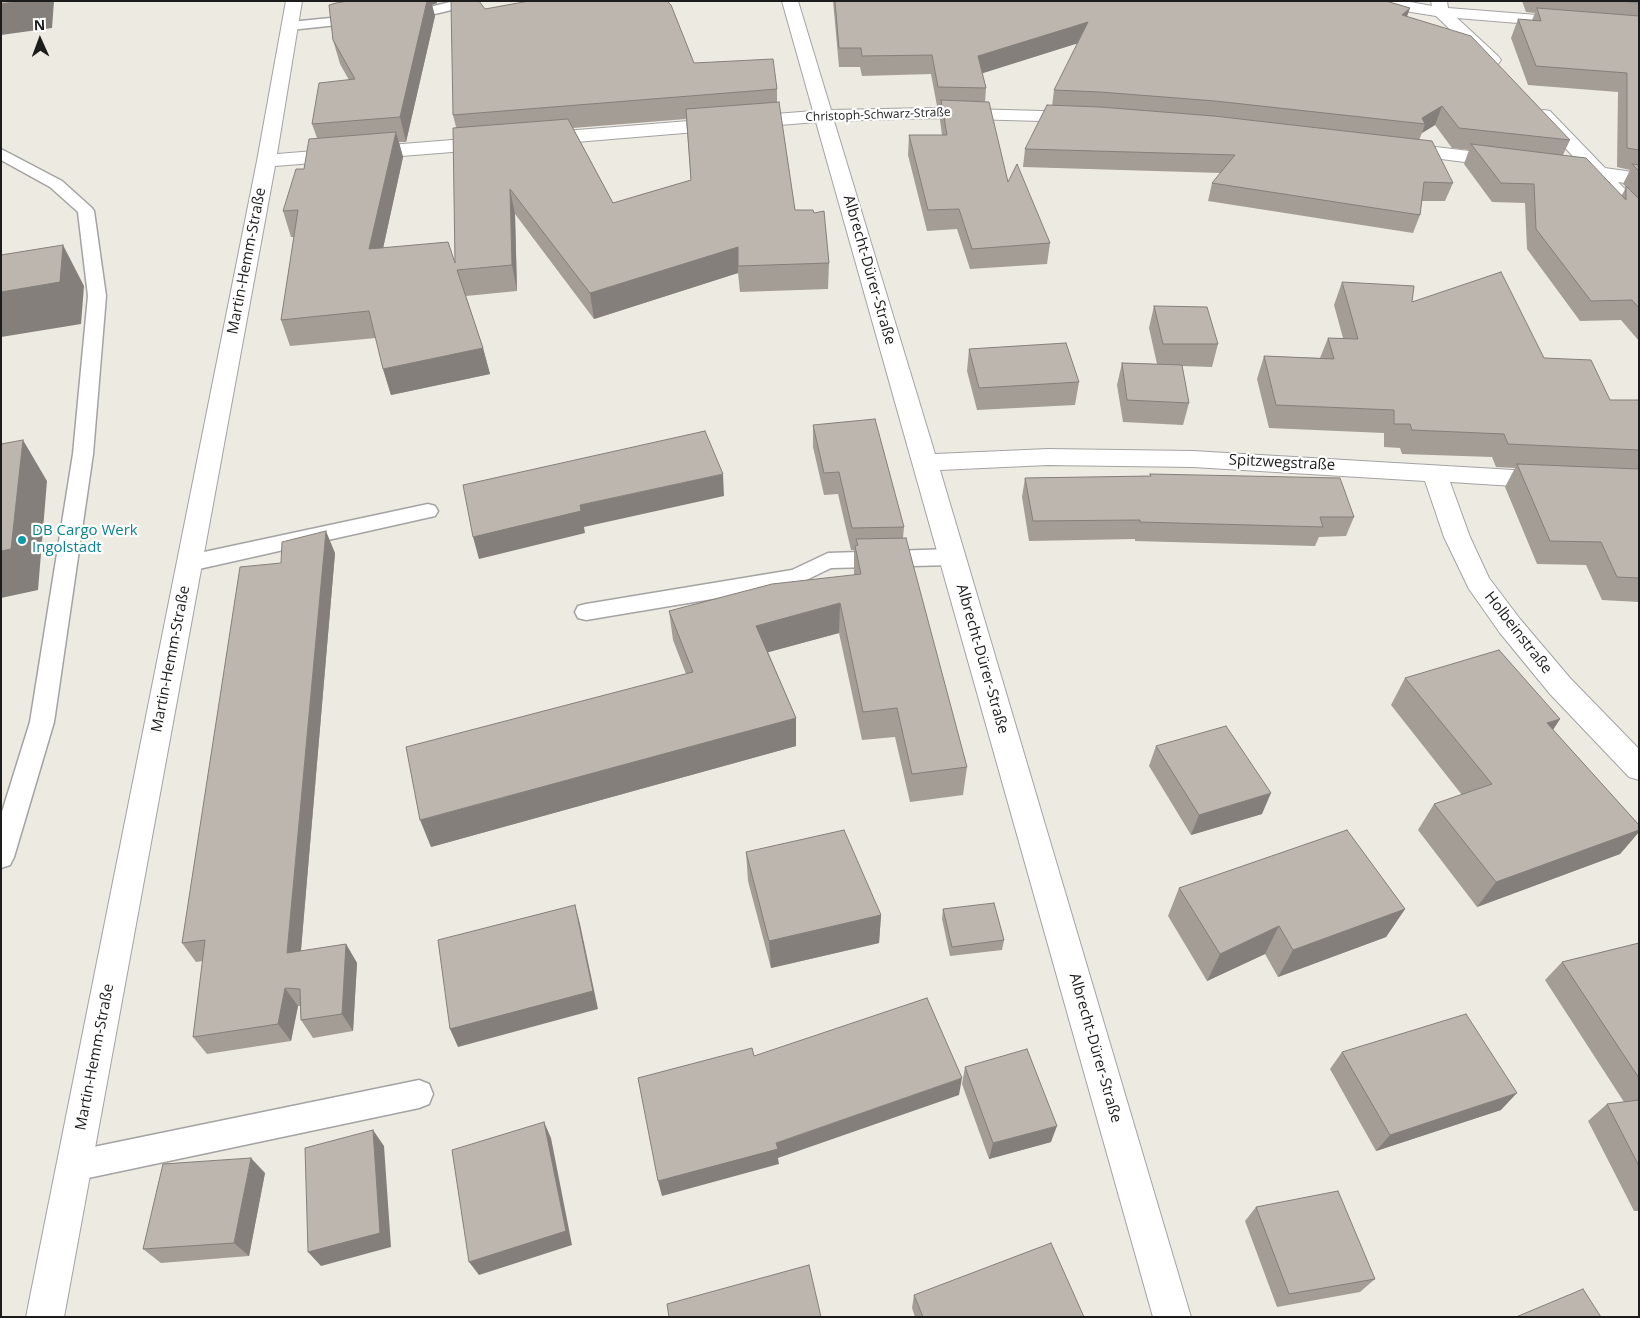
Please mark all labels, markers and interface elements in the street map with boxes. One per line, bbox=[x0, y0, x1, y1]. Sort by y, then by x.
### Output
north arrow bbox=[15, 15, 65, 65]
text: N bbox=[33, 15, 45, 34]
street label: Christoph-Schwarz-Straße bbox=[805, 105, 951, 125]
street label: Martin-Hemm-Straße bbox=[224, 186, 270, 336]
street label: Albrecht-Dürer-Straße bbox=[839, 193, 899, 347]
street label: Spitzwegstraße bbox=[1228, 451, 1336, 475]
place label: DB Cargo Werk Ingolstadt bbox=[32, 522, 138, 557]
marker: DB Cargo Werk Ingolstadt bbox=[16, 534, 28, 546]
street label: Albrecht-Dürer-Straße bbox=[952, 582, 1012, 736]
street label: Martin-Hemm-Straße bbox=[148, 584, 194, 734]
street label: Holbeinstraße bbox=[1480, 588, 1556, 678]
street label: Albrecht-Dürer-Straße bbox=[1065, 971, 1125, 1125]
street label: Martin-Hemm-Straße bbox=[72, 982, 118, 1132]

